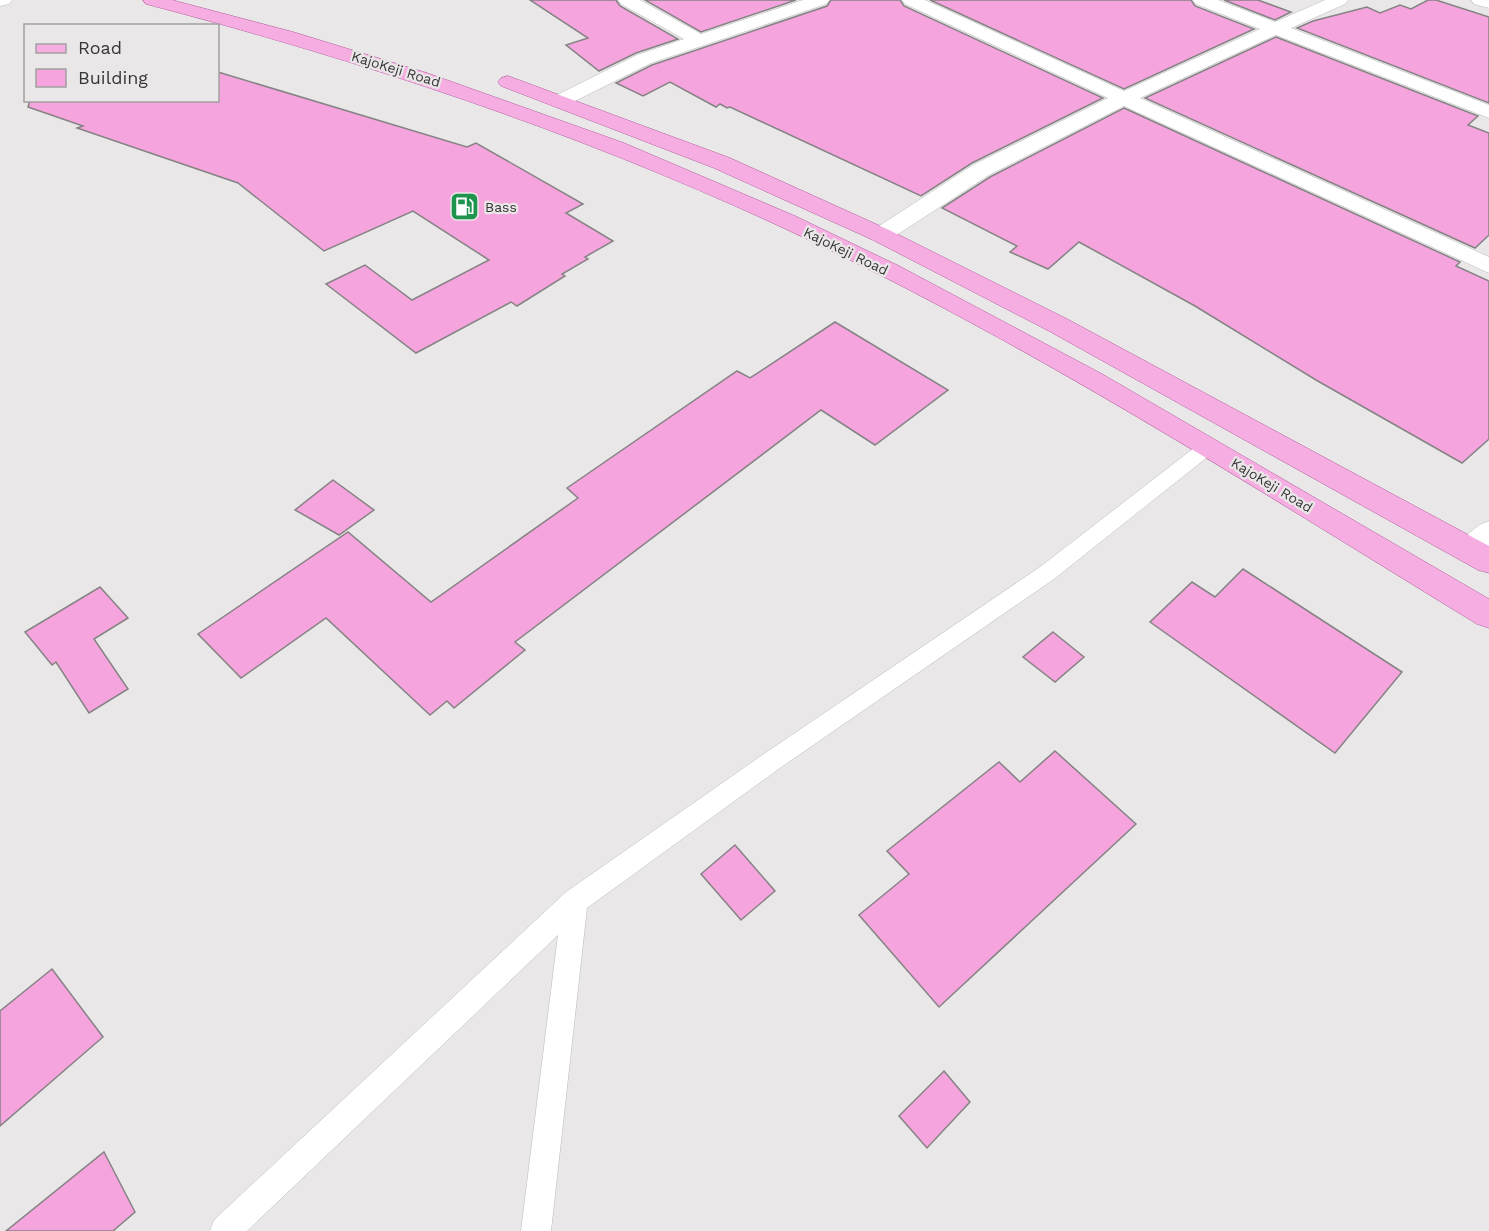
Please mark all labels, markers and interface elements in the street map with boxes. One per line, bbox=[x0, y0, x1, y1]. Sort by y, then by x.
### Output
legend bbox=[24, 24, 219, 102]
text: Road bbox=[78, 37, 122, 58]
street label: KajoKeji Road bbox=[350, 48, 442, 90]
text: Building bbox=[78, 67, 148, 88]
fuel station icon: Bass bbox=[448, 191, 480, 223]
place label: Bass bbox=[485, 199, 517, 215]
street label: KajoKeji Road bbox=[801, 224, 891, 278]
street label: KajoKeji Road bbox=[1228, 454, 1316, 516]

